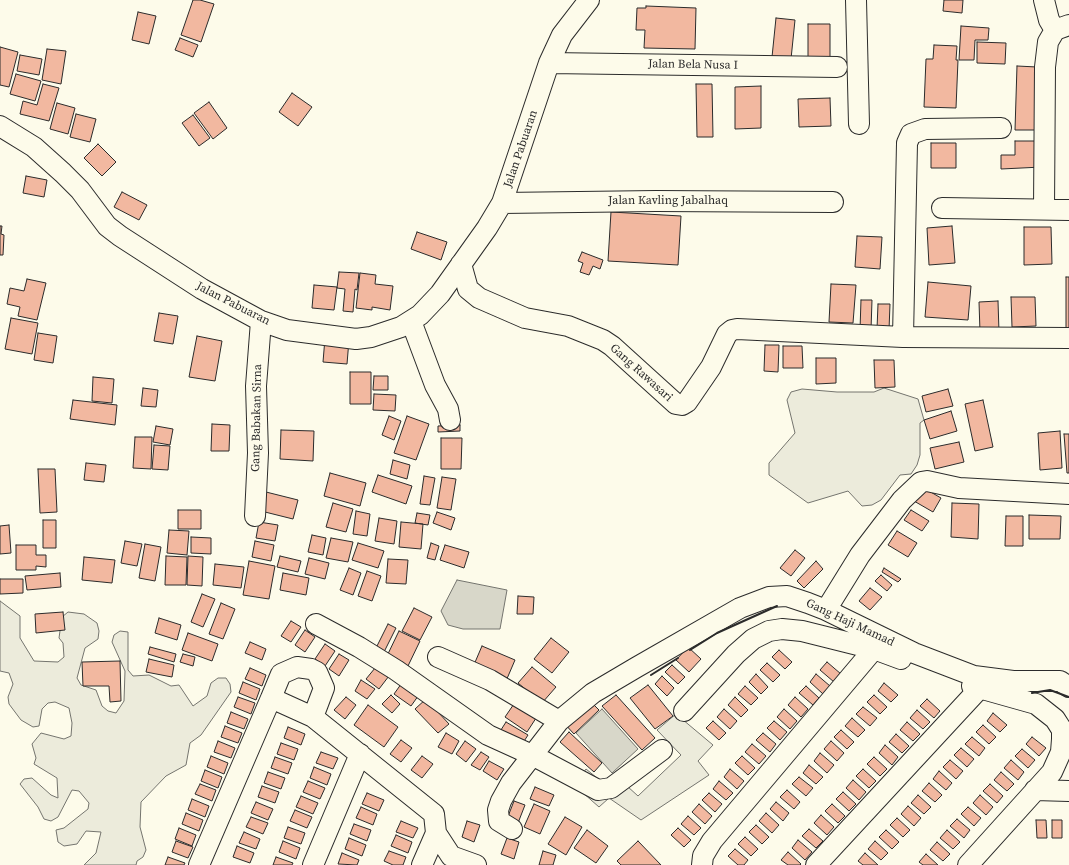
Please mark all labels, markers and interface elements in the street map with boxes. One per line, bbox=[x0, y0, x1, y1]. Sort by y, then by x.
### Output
street label: Jalan Bela Nusa I bbox=[648, 57, 738, 73]
street label: Jalan Pabuaran bbox=[501, 108, 541, 190]
street label: Jalan Kavling Jabalhaq bbox=[608, 194, 728, 208]
street label: Jalan Pabuaran bbox=[194, 279, 272, 329]
street label: Gang Rawasari bbox=[607, 341, 675, 405]
street label: Gang Babakan Sirna bbox=[249, 364, 265, 472]
street label: Gang Haji Mamad bbox=[804, 596, 896, 650]

